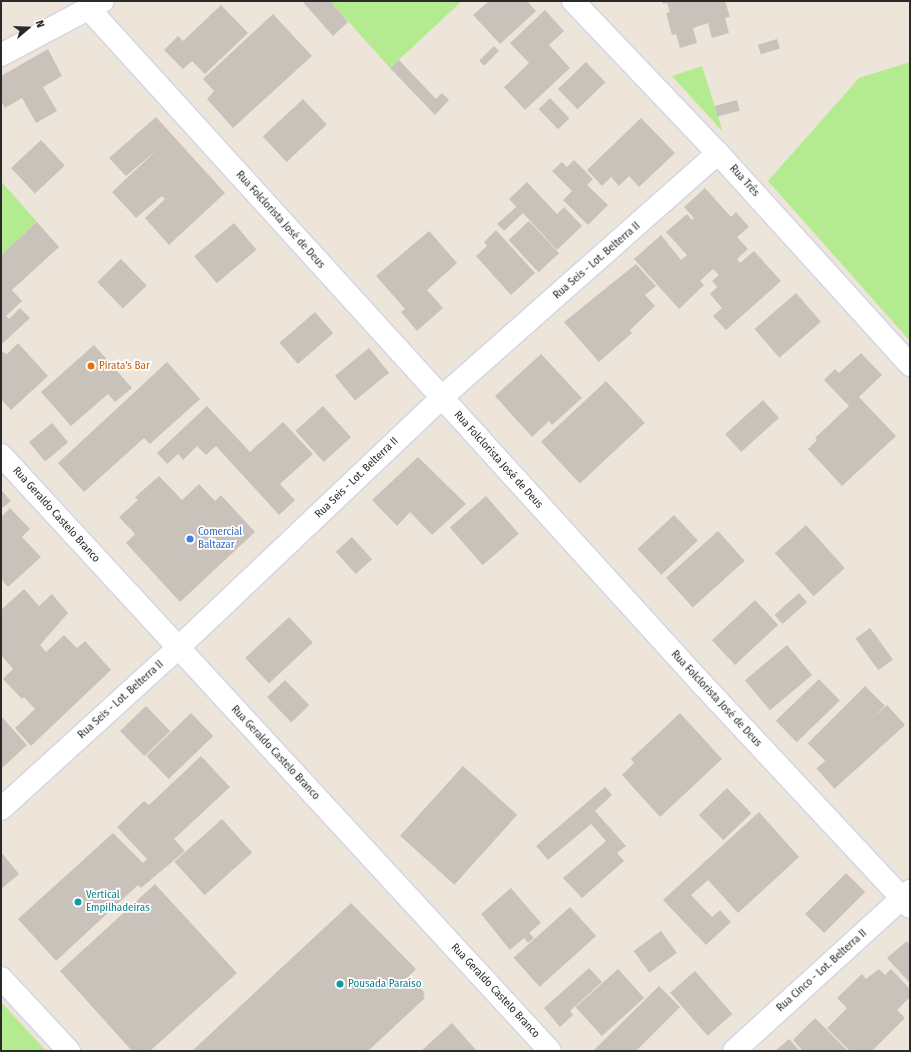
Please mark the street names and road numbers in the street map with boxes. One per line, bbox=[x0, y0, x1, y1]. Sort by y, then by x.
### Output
street label: Rua Três bbox=[726, 162, 762, 200]
street label: Rua Folclorista José de Deus bbox=[233, 169, 327, 271]
street label: Rua Seis - Lot. Belterra II bbox=[551, 220, 643, 302]
street label: Rua Folclorista José de Deus bbox=[451, 409, 545, 511]
street label: Rua Seis - Lot. Belterra II bbox=[313, 435, 401, 521]
street label: Rua Geraldo Castelo Branco bbox=[10, 465, 102, 565]
street label: Rua Folclorista José de Deus bbox=[668, 648, 764, 750]
street label: Rua Seis - Lot. Belterra II bbox=[75, 658, 167, 742]
street label: Rua Geraldo Castelo Branco bbox=[228, 703, 322, 803]
street label: Rua Cinco - Lot. Belterra II bbox=[774, 927, 870, 1015]
street label: Rua Geraldo Castelo Branco bbox=[448, 941, 542, 1041]

